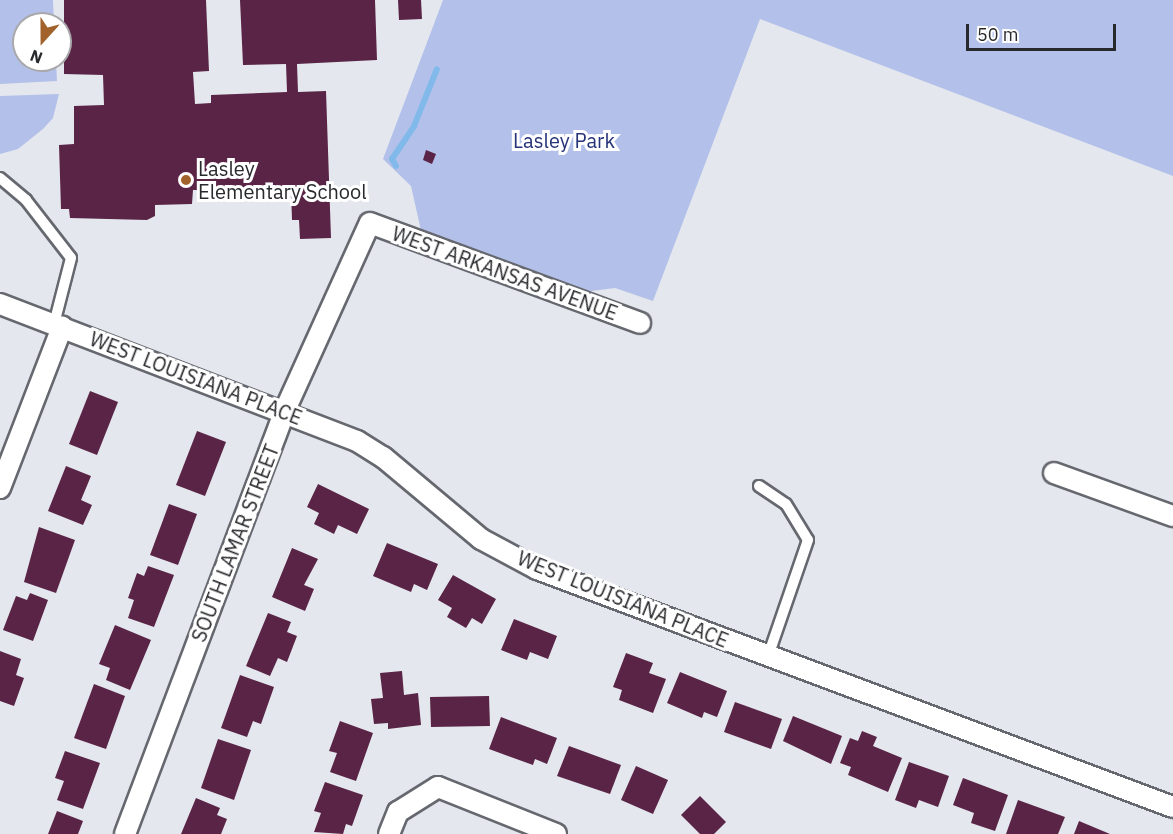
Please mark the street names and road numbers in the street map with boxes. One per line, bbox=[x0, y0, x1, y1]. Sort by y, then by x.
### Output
street label: WEST ARKANSAS AVENUE bbox=[389, 221, 621, 325]
street label: WEST LOUISIANA PLACE bbox=[86, 326, 306, 430]
street label: SOUTH LAMAR STREET bbox=[186, 441, 284, 645]
street label: WEST LOUISIANA PLACE bbox=[514, 546, 732, 652]

